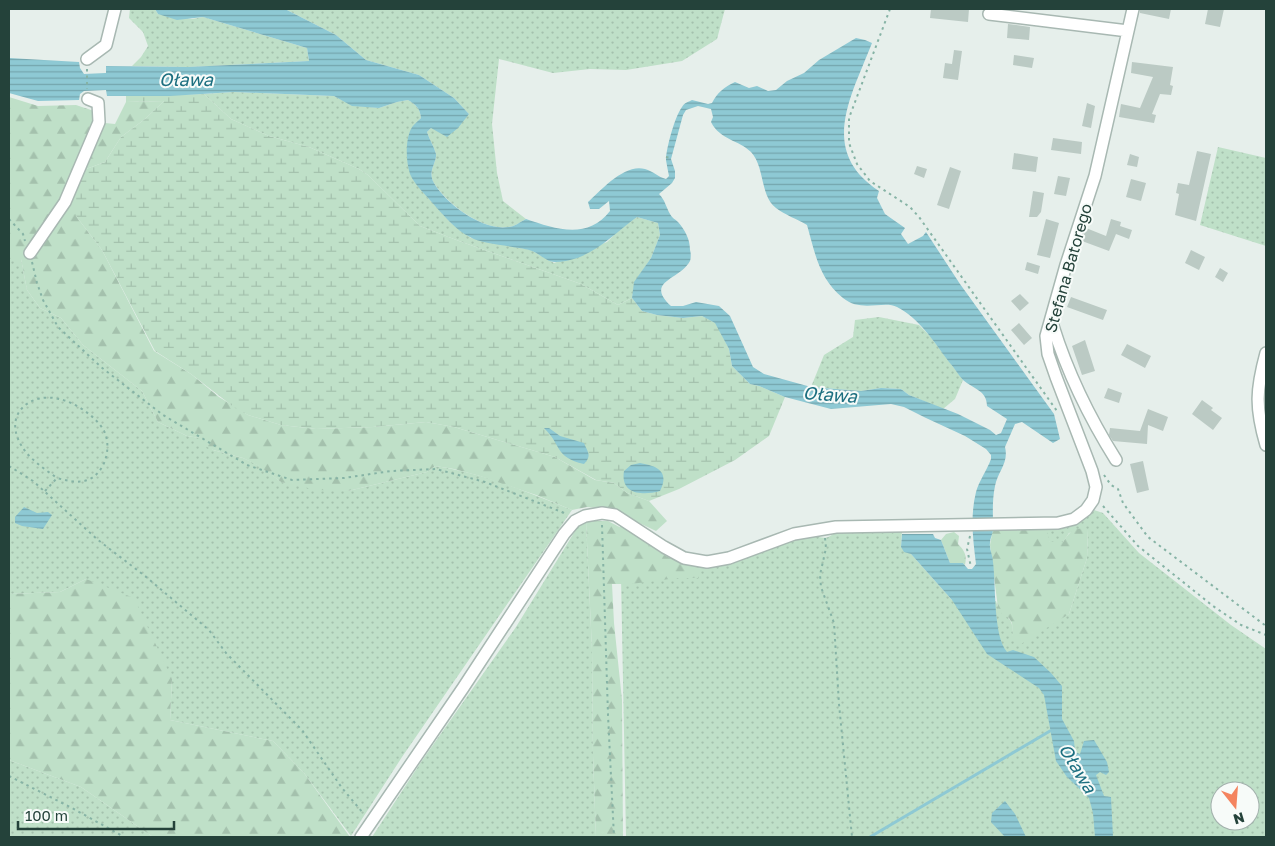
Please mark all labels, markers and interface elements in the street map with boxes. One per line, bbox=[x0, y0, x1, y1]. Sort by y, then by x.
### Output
water label: Oława bbox=[159, 68, 214, 90]
street label: Stefana Batorego bbox=[1040, 201, 1096, 335]
water label: Oława bbox=[802, 381, 859, 407]
water label: Oława bbox=[1055, 739, 1102, 798]
north arrow bbox=[1210, 781, 1260, 831]
scale bar bbox=[18, 798, 174, 830]
text: 100 m bbox=[25, 806, 68, 824]
text: N bbox=[1231, 809, 1247, 829]

